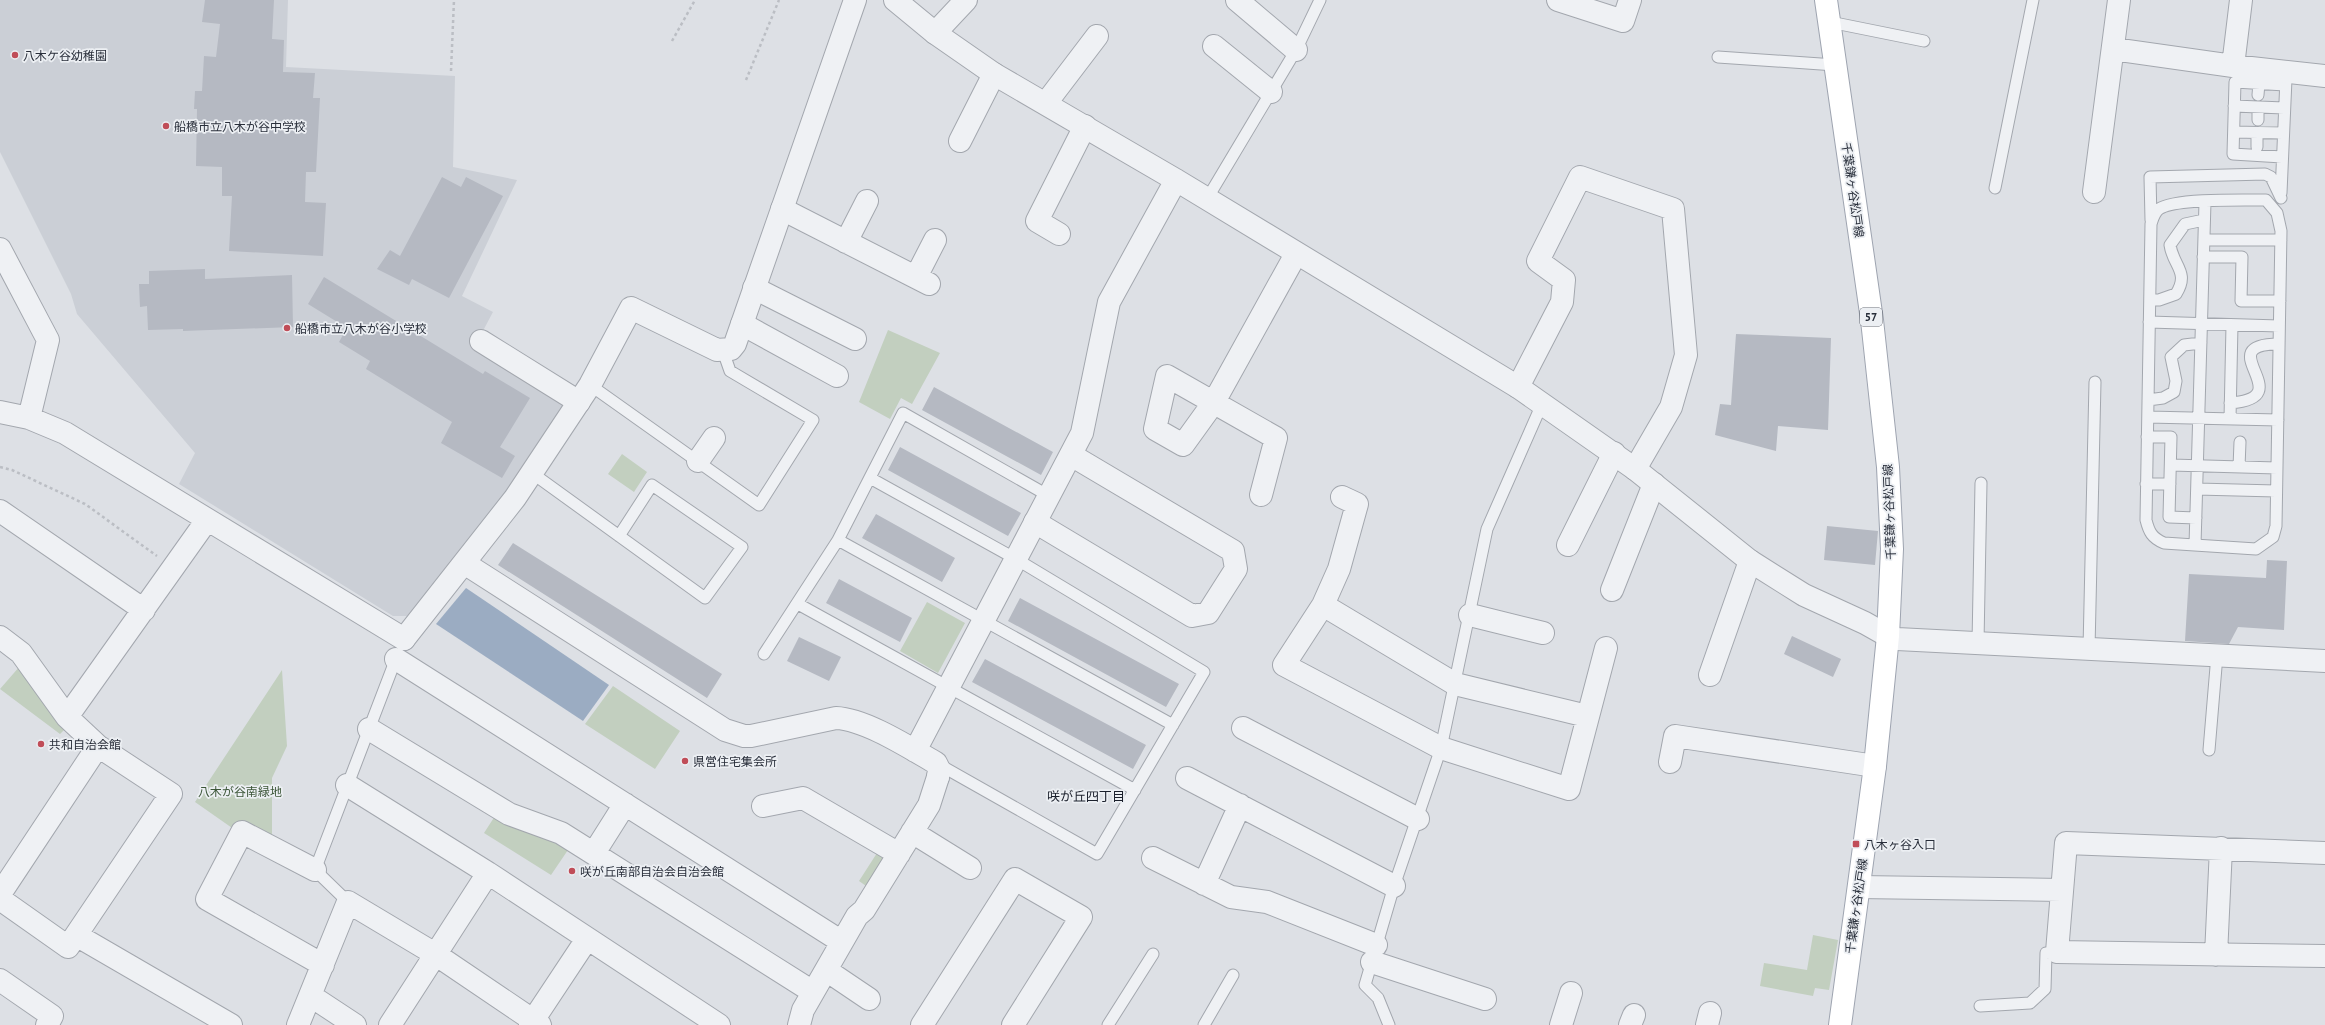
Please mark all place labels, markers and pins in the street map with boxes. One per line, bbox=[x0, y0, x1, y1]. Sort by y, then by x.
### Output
place label: 八木ケ谷幼稚園 bbox=[23, 48, 107, 63]
marker: 八木ケ谷幼稚園 bbox=[10, 50, 20, 60]
place label: 船橋市立八木が谷中学校 bbox=[174, 119, 306, 134]
marker: 船橋市立八木が谷中学校 bbox=[161, 121, 171, 131]
place label: 船橋市立八木が谷小学校 bbox=[295, 321, 427, 336]
marker: 船橋市立八木が谷小学校 bbox=[282, 323, 292, 333]
place label: 共和自治会館 bbox=[49, 737, 121, 752]
marker: 共和自治会館 bbox=[36, 739, 46, 749]
place label: 県営住宅集会所 bbox=[693, 754, 777, 769]
marker: 県営住宅集会所 bbox=[680, 756, 690, 766]
place label: 八木ヶ谷入口 bbox=[1864, 837, 1936, 852]
marker: 八木ヶ谷入口 bbox=[1851, 839, 1861, 849]
place label: 咲が丘南部自治会自治会館 bbox=[580, 864, 724, 879]
marker: 咲が丘南部自治会自治会館 bbox=[567, 866, 577, 876]

